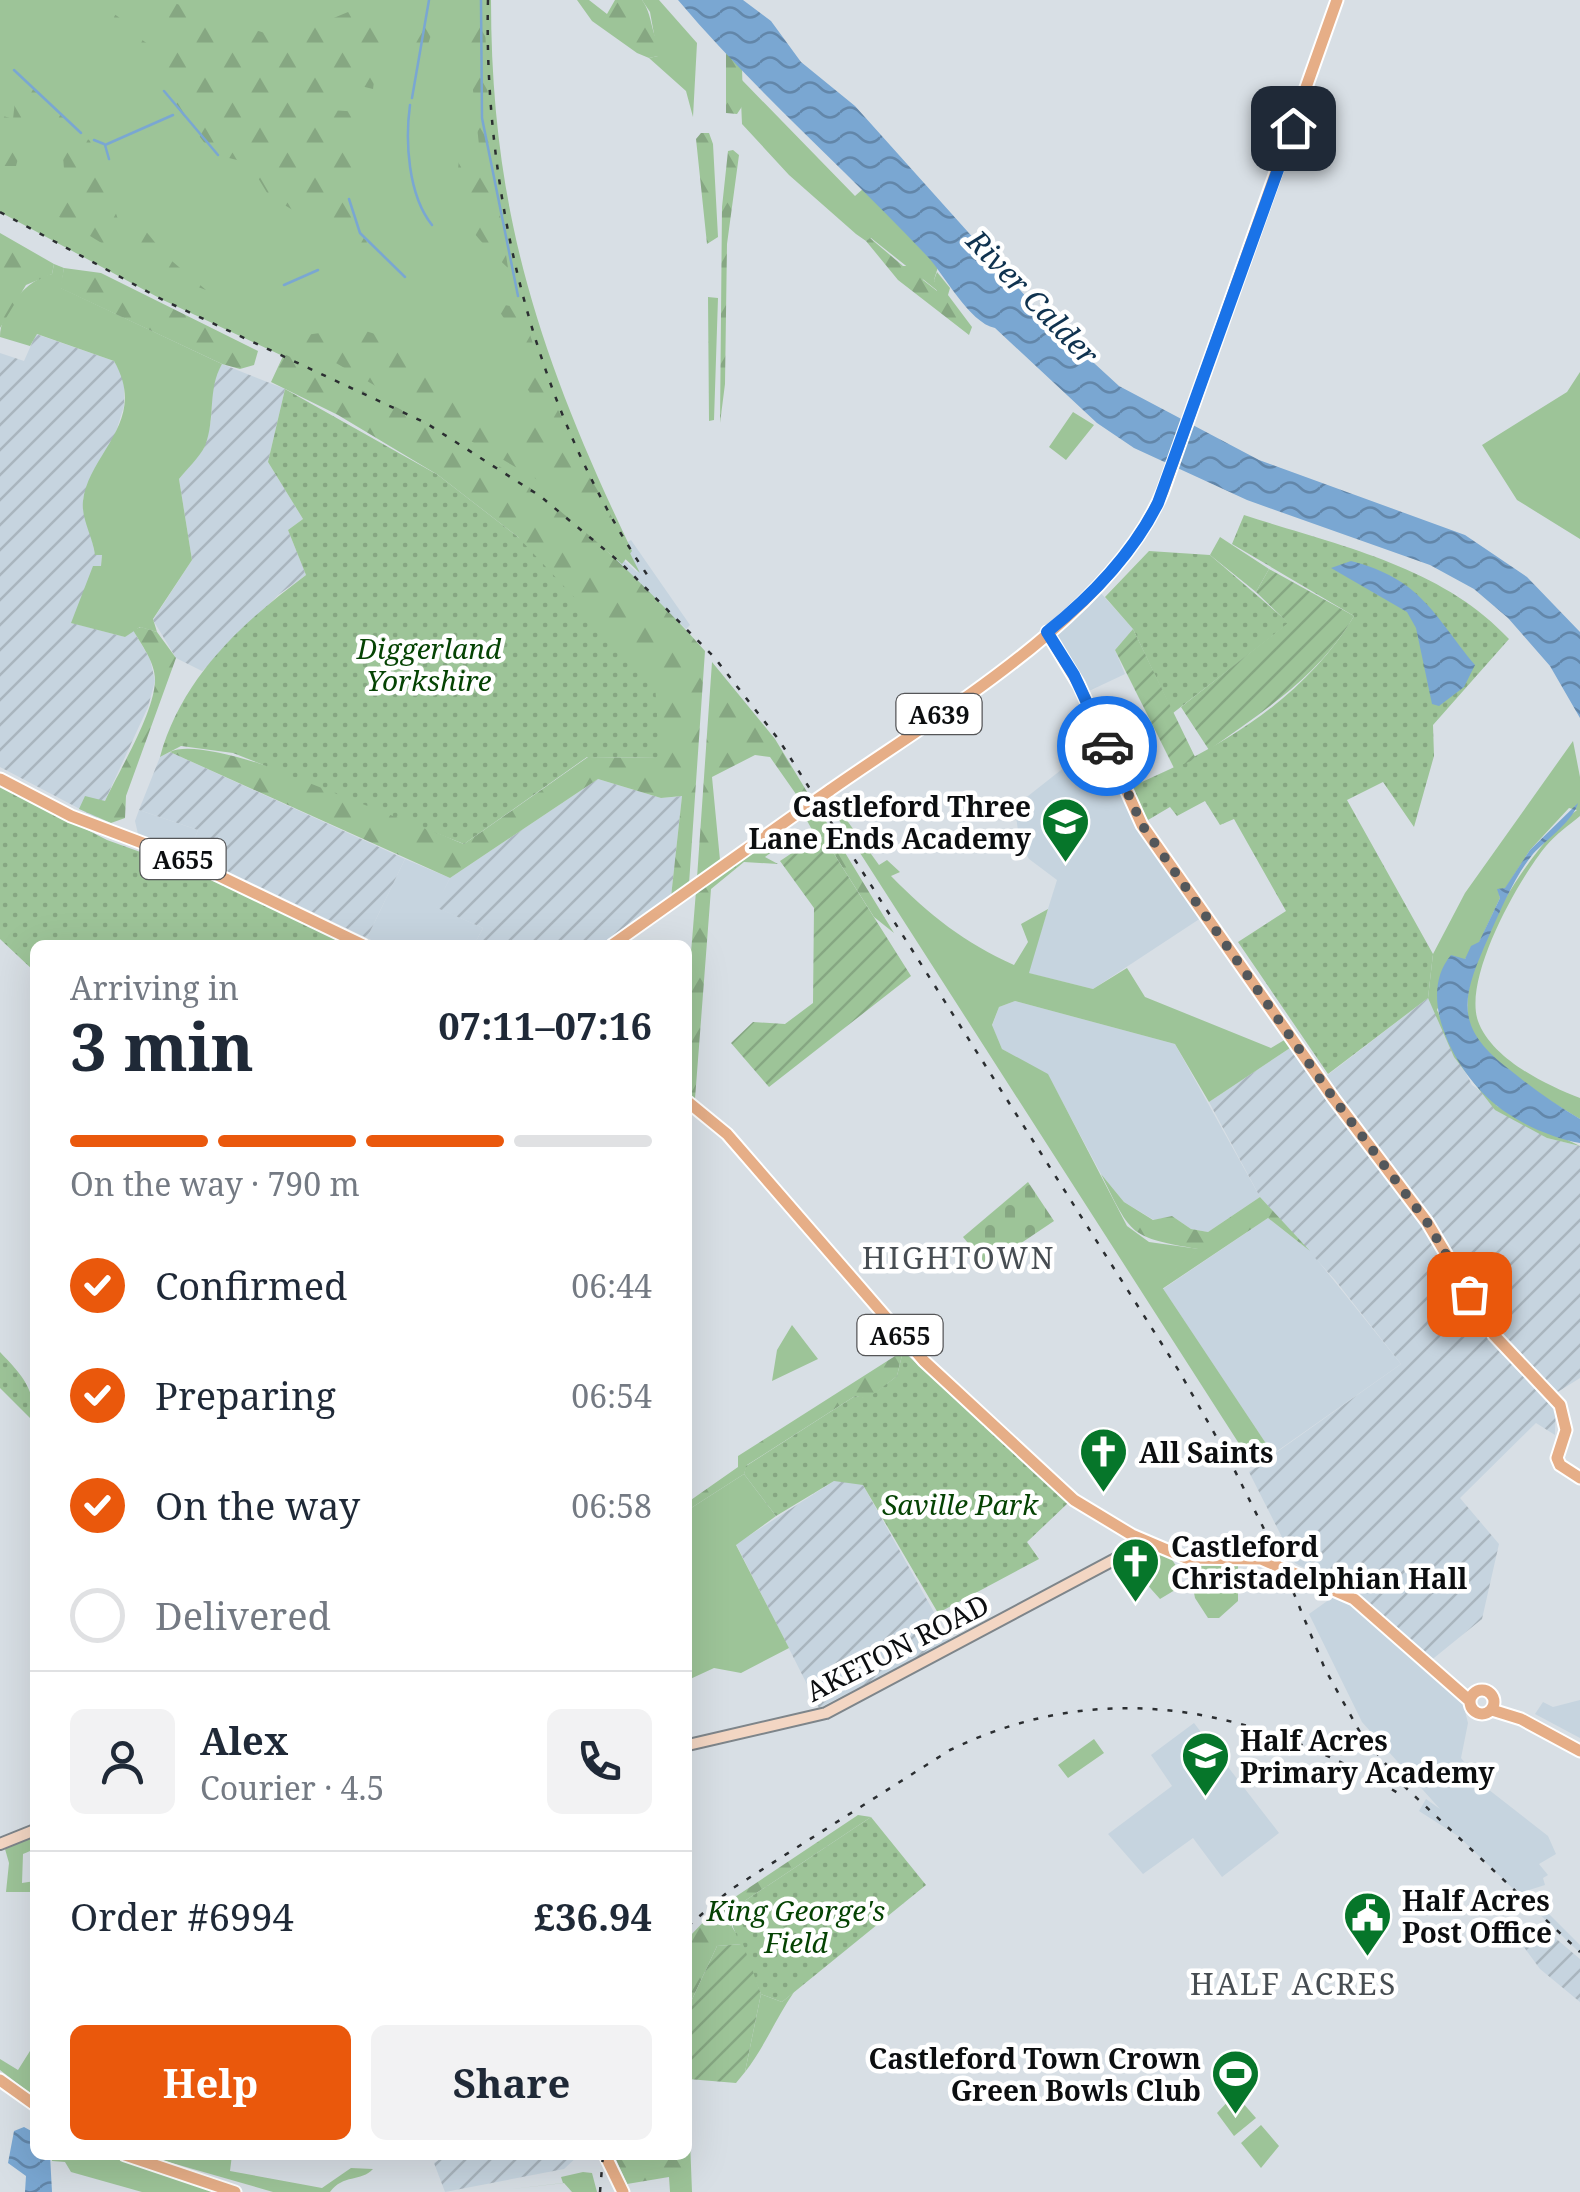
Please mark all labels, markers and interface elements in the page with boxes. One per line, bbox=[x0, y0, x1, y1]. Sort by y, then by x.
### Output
pin bbox=[1251, 86, 1336, 171]
icon: home bbox=[1266, 101, 1321, 156]
water label: River Calder bbox=[957, 220, 1109, 374]
park label: Diggerland Yorkshire bbox=[356, 629, 502, 699]
road number: A639 bbox=[896, 694, 982, 734]
courier bbox=[1057, 696, 1157, 796]
icon: car bbox=[1080, 719, 1135, 774]
place label: Castleford Three Lane Ends Academy bbox=[749, 787, 1032, 857]
school or university icon: Castleford Three Lane Ends Academy bbox=[1040, 796, 1092, 864]
road number: A655 bbox=[140, 839, 226, 879]
text: Arriving in bbox=[70, 966, 239, 1009]
text: 07:11–07:16 bbox=[438, 999, 652, 1051]
text: 3 min bbox=[70, 1002, 254, 1090]
text: On the way · 790 m bbox=[70, 1162, 360, 1205]
district label: HIGHTOWN bbox=[862, 1237, 1056, 1278]
pin bbox=[1427, 1252, 1512, 1337]
icon: check bbox=[70, 1258, 125, 1313]
text: Confirmed bbox=[155, 1259, 347, 1311]
text: 06:44 bbox=[571, 1264, 652, 1307]
icon: bag bbox=[1442, 1267, 1497, 1322]
road number: A655 bbox=[858, 1315, 942, 1355]
icon: check bbox=[70, 1368, 125, 1423]
text: Preparing bbox=[155, 1369, 336, 1421]
text: 06:54 bbox=[571, 1374, 652, 1417]
church icon: All Saints bbox=[1078, 1426, 1130, 1494]
place label: All Saints bbox=[1139, 1433, 1273, 1471]
icon: check bbox=[70, 1478, 125, 1533]
text: On the way bbox=[155, 1479, 360, 1531]
text: 06:58 bbox=[571, 1484, 652, 1527]
park label: Saville Park bbox=[882, 1485, 1039, 1523]
place label: Castleford Christadelphian Hall bbox=[1171, 1527, 1467, 1597]
church icon: Castleford Christadelphian Hall bbox=[1110, 1536, 1162, 1604]
street label: AKETON ROAD bbox=[799, 1584, 995, 1710]
text: Delivered bbox=[155, 1589, 331, 1641]
button: person bbox=[70, 1709, 175, 1814]
button: phone bbox=[547, 1709, 652, 1814]
text: Alex bbox=[200, 1714, 288, 1766]
place label: Half Acres Primary Academy bbox=[1240, 1721, 1495, 1791]
school or university icon: Half Acres Primary Academy bbox=[1179, 1730, 1231, 1798]
text: Courier · 4.5 bbox=[200, 1766, 384, 1809]
place label: Half Acres Post Office bbox=[1402, 1881, 1552, 1951]
text: Order #6994 bbox=[70, 1890, 294, 1942]
text: £36.94 bbox=[534, 1890, 652, 1942]
public building icon: Half Acres Post Office bbox=[1341, 1890, 1393, 1958]
park label: King George's Field bbox=[706, 1891, 885, 1961]
district label: HALF ACRES bbox=[1190, 1963, 1398, 2004]
button: Help bbox=[70, 2025, 351, 2140]
button: Share bbox=[371, 2025, 652, 2140]
place label: Castleford Town Crown Green Bowls Club bbox=[869, 2039, 1201, 2109]
sports icon: Castleford Town Crown Green Bowls Club bbox=[1210, 2048, 1262, 2116]

